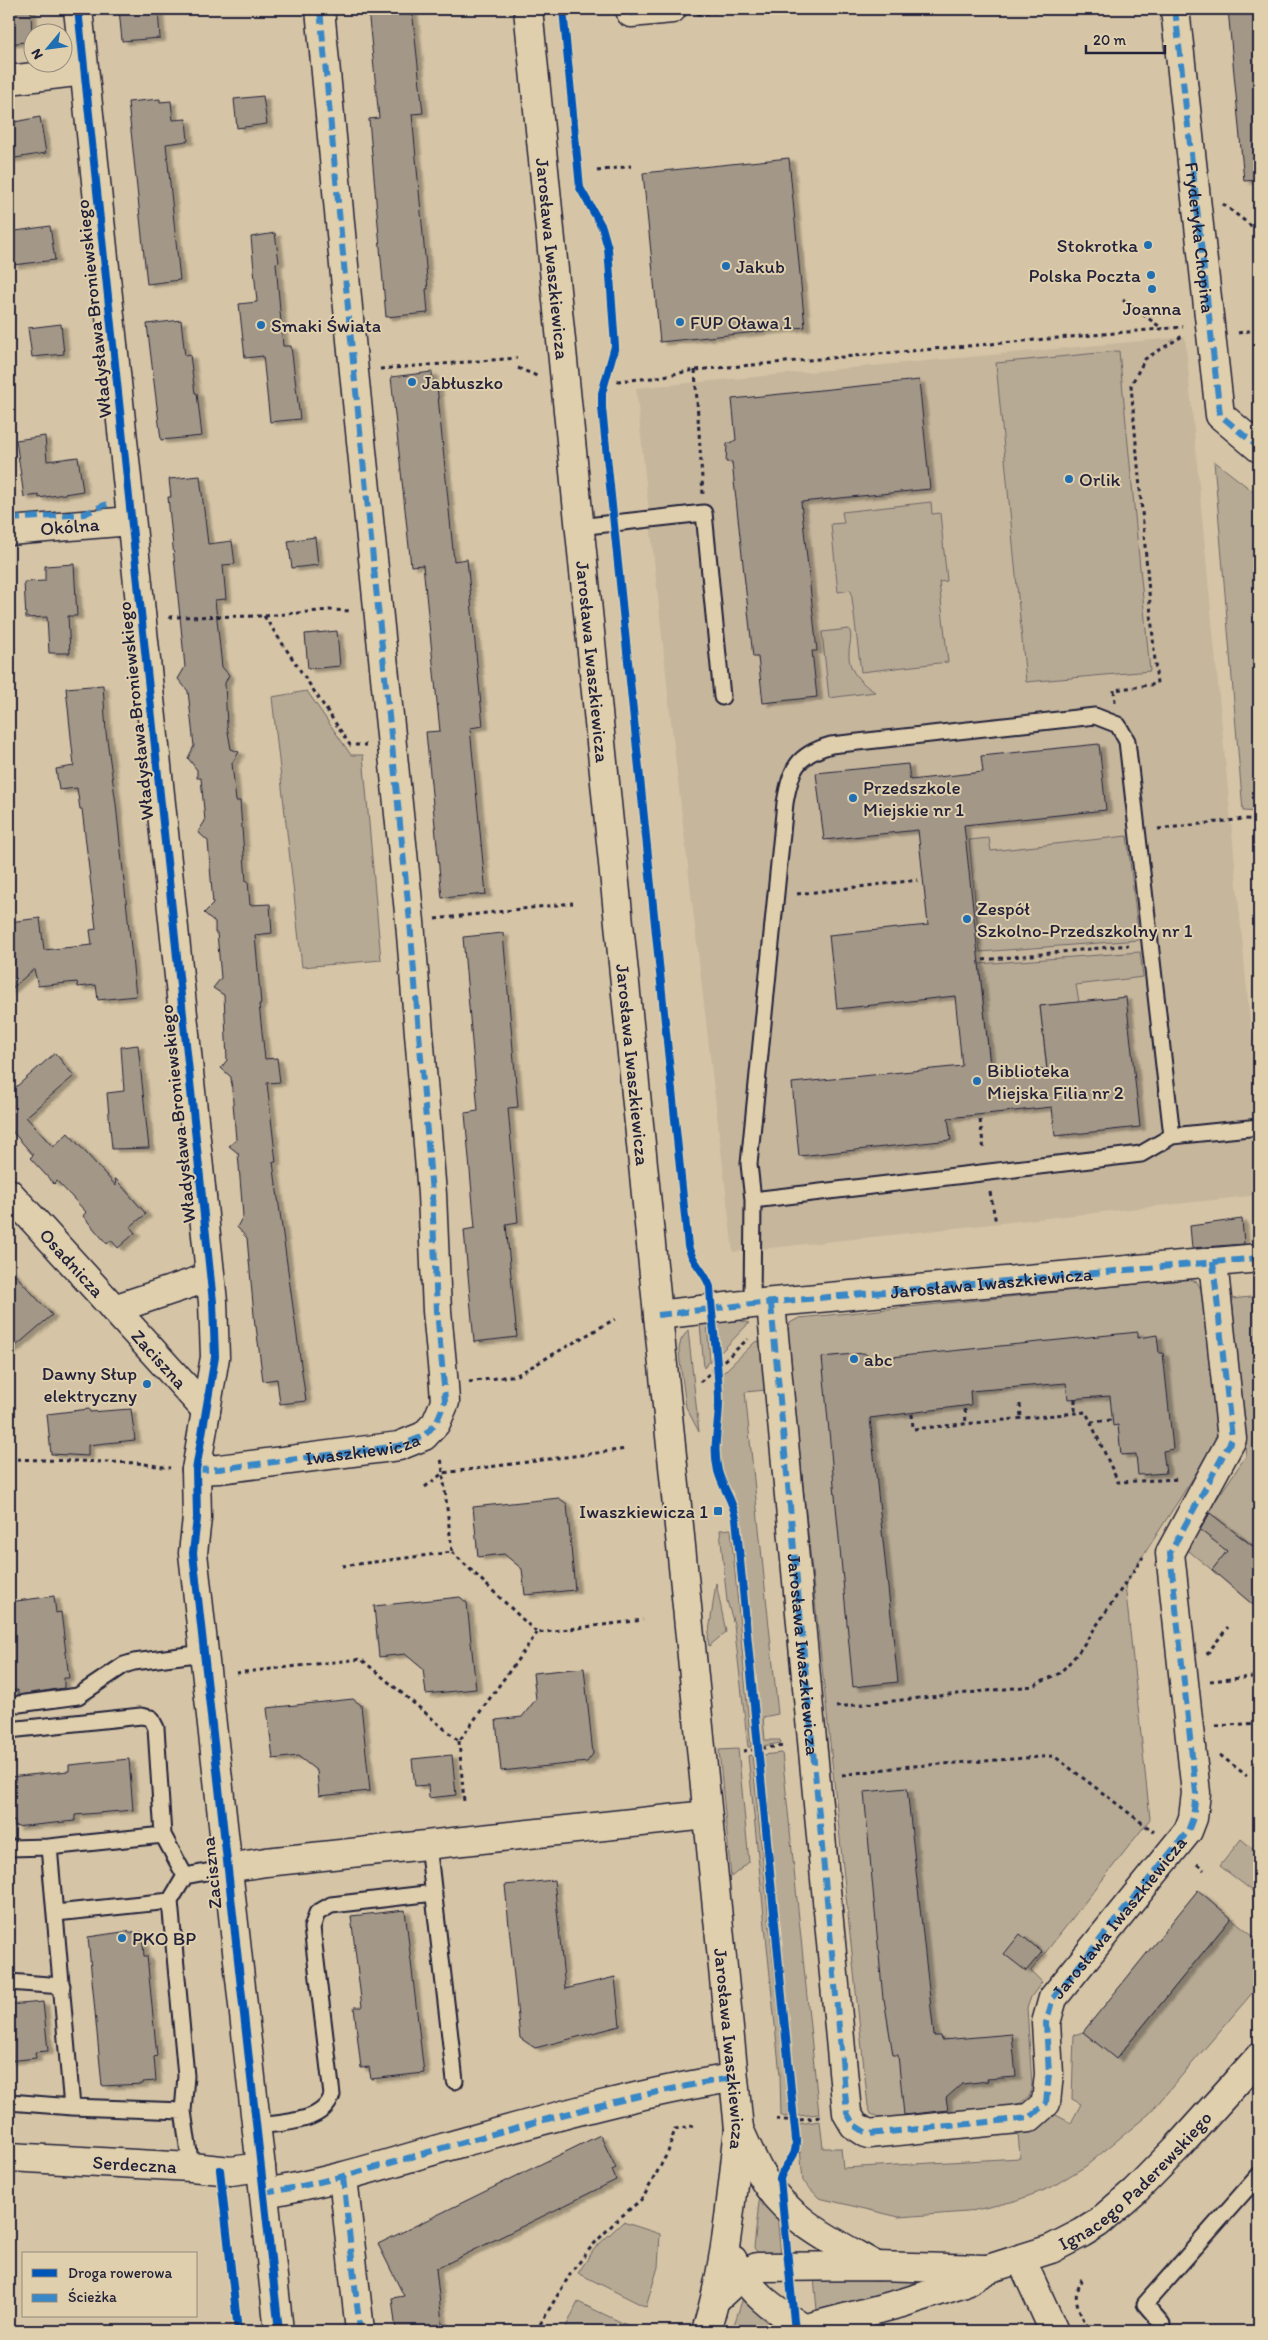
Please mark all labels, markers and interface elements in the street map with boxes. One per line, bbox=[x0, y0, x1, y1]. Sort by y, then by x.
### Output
north arrow bbox=[22, 22, 72, 72]
scale bar bbox=[1086, 22, 1164, 54]
text: 20 m bbox=[1093, 31, 1127, 49]
text: N bbox=[27, 46, 47, 62]
street label: Jarosława Iwaszkiewicza bbox=[531, 157, 574, 361]
street label: Fryderyka Chopina bbox=[1180, 161, 1220, 314]
street label: Władysława Broniewskiego bbox=[71, 198, 116, 419]
place label: Stokrotka bbox=[1057, 234, 1138, 257]
marker: Stokrotka bbox=[1142, 239, 1154, 251]
place label: Jakub bbox=[736, 255, 785, 278]
marker: Jakub bbox=[720, 260, 732, 272]
place label: Polska Poczta bbox=[1029, 264, 1141, 287]
marker: Polska Poczta bbox=[1145, 269, 1157, 281]
marker: Joanna bbox=[1146, 283, 1158, 295]
place label: Joanna bbox=[1123, 297, 1181, 320]
place label: FUP Oława 1 bbox=[690, 311, 792, 334]
place label: Smaki Świata bbox=[271, 314, 381, 337]
marker: FUP Oława 1 bbox=[674, 316, 686, 328]
marker: Smaki Świata bbox=[255, 319, 267, 331]
place label: Jabłuszko bbox=[422, 371, 503, 394]
marker: Jabłuszko bbox=[406, 376, 418, 388]
place label: Orlik bbox=[1079, 468, 1121, 491]
marker: Orlik bbox=[1063, 473, 1075, 485]
street label: Okólna bbox=[39, 513, 100, 540]
street label: Jarosława Iwaszkiewicza bbox=[571, 560, 614, 764]
street label: Władysława Broniewskiego bbox=[113, 600, 158, 821]
place label: Przedszkole Miejskie nr 1 bbox=[863, 776, 964, 821]
marker: Przedszkole Miejskie nr 1 bbox=[847, 792, 859, 804]
place label: Zespół Szkolno-Przedszkolny nr 1 bbox=[977, 897, 1193, 942]
marker: Zespół Szkolno-Przedszkolny nr 1 bbox=[961, 913, 973, 925]
street label: Jarosława Iwaszkiewicza bbox=[611, 963, 654, 1167]
street label: Władysława Broniewskiego bbox=[155, 1003, 200, 1224]
place label: Biblioteka Miejska Filia nr 2 bbox=[987, 1059, 1124, 1104]
marker: Biblioteka Miejska Filia nr 2 bbox=[971, 1075, 983, 1087]
street label: Osadnicza bbox=[35, 1224, 109, 1302]
street label: Jarosława Iwaszkiewicza bbox=[889, 1262, 1094, 1303]
street label: Zaciszna bbox=[126, 1325, 192, 1394]
place label: abc bbox=[864, 1348, 893, 1371]
marker: abc bbox=[848, 1353, 860, 1365]
place label: Dawny Słup elektryczny bbox=[42, 1362, 137, 1407]
marker: Dawny Słup elektryczny bbox=[141, 1378, 153, 1390]
street label: Iwaszkiewicza bbox=[304, 1428, 423, 1470]
place label: Iwaszkiewicza 1 bbox=[579, 1500, 708, 1523]
marker: Iwaszkiewicza 1 bbox=[712, 1505, 724, 1517]
street label: Jarosława Iwaszkiewicza bbox=[782, 1552, 824, 1757]
street label: Jarosława Iwaszkiewicza bbox=[1046, 1831, 1192, 2003]
street label: Zaciszna bbox=[196, 1836, 227, 1910]
place label: PKO BP bbox=[132, 1927, 196, 1950]
marker: PKO BP bbox=[116, 1932, 128, 1944]
street label: Jarosława Iwaszkiewicza bbox=[709, 1947, 750, 2151]
street label: Ignacego Paderewskiego bbox=[1055, 2106, 1217, 2255]
street label: Serdeczna bbox=[92, 2151, 178, 2178]
legend bbox=[22, 2252, 198, 2318]
text: Droga rowerowa bbox=[68, 2264, 172, 2282]
text: Ścieżka bbox=[68, 2288, 117, 2306]

